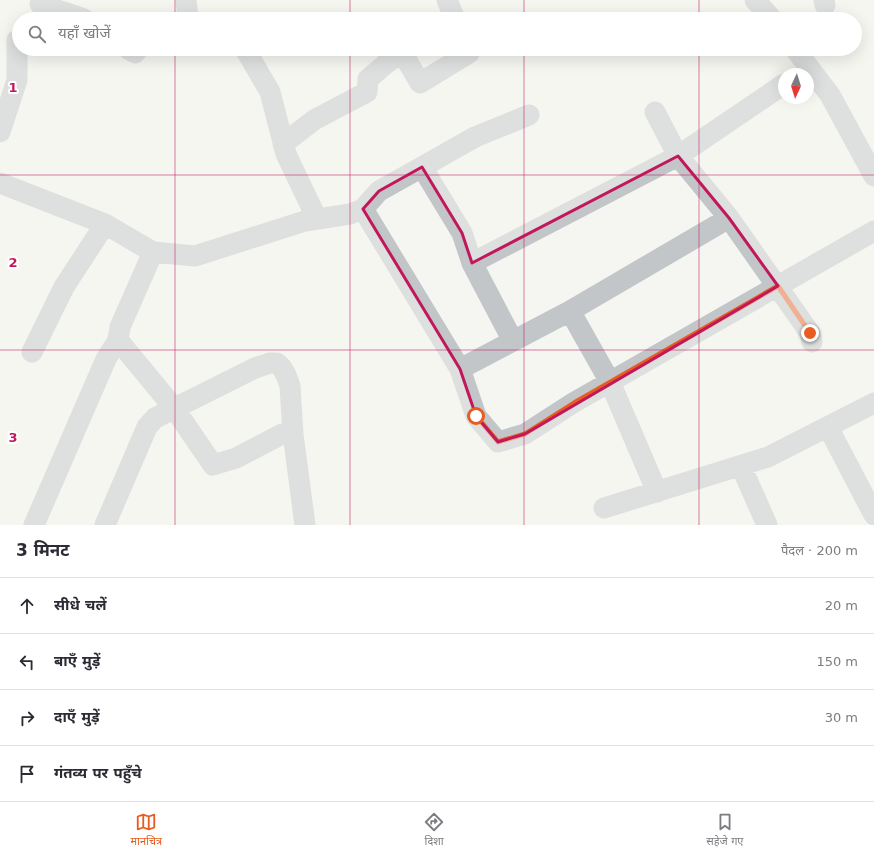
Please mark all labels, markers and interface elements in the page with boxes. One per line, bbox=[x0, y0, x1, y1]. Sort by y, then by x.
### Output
search box bbox=[12, 12, 862, 56]
icon: search bbox=[26, 23, 48, 45]
text: यहाँ खोजें bbox=[58, 24, 111, 42]
north arrow bbox=[778, 68, 814, 104]
text: 1 bbox=[8, 80, 18, 95]
text: 2 bbox=[8, 255, 18, 270]
route end bbox=[801, 324, 819, 342]
route start bbox=[467, 407, 485, 425]
text: 3 bbox=[8, 430, 18, 445]
text: 3 मिनट bbox=[16, 540, 69, 560]
text: पैदल · 200 m bbox=[781, 543, 858, 558]
icon: ahead bbox=[16, 595, 38, 617]
text: सीधे चलें bbox=[54, 596, 107, 614]
text: 20 m bbox=[825, 598, 858, 613]
icon: left bbox=[16, 651, 38, 673]
text: बाएँ मुड़ें bbox=[54, 652, 100, 670]
text: 150 m bbox=[816, 654, 858, 669]
icon: right bbox=[16, 707, 38, 729]
text: दाएँ मुड़ें bbox=[54, 708, 100, 726]
text: 30 m bbox=[825, 710, 858, 725]
icon: arrive bbox=[16, 763, 38, 785]
text: गंतव्य पर पहुँचे bbox=[54, 764, 142, 782]
tab: मानचित्र bbox=[131, 811, 162, 849]
tab: दिशा bbox=[423, 811, 445, 849]
tab: सहेजे गए bbox=[706, 811, 743, 849]

